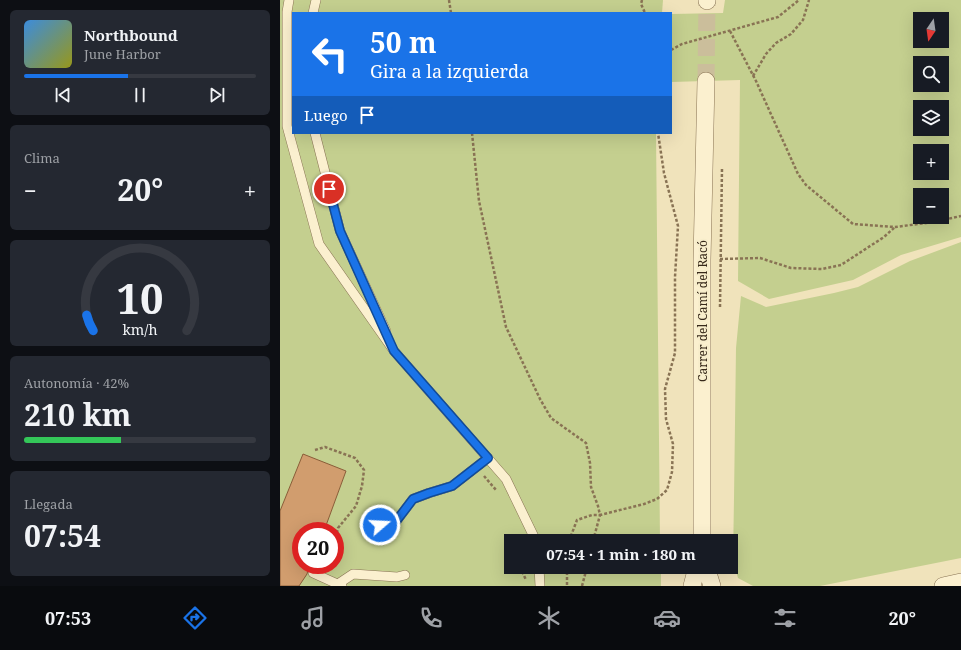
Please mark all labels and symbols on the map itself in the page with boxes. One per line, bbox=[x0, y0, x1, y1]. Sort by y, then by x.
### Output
north arrow bbox=[913, 12, 949, 48]
pin bbox=[312, 172, 346, 206]
street label: Carrer del Camí del Racó bbox=[694, 240, 711, 382]
position arrow bbox=[359, 504, 401, 546]
speed limit sign: 20 bbox=[292, 522, 344, 574]

